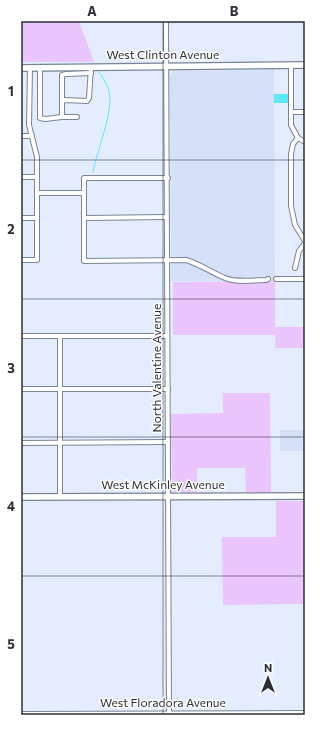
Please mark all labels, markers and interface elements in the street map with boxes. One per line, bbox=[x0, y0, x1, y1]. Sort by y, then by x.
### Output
text: A bbox=[87, 3, 97, 19]
text: B bbox=[230, 3, 239, 19]
street label: West Clinton Avenue bbox=[107, 47, 219, 61]
text: 1 bbox=[8, 83, 14, 99]
text: 2 bbox=[7, 221, 15, 237]
street label: North Valentine Avenue bbox=[149, 304, 163, 432]
text: 3 bbox=[7, 360, 15, 376]
street label: West McKinley Avenue bbox=[101, 477, 225, 491]
text: 4 bbox=[7, 498, 15, 514]
text: 5 bbox=[7, 636, 15, 652]
north arrow bbox=[248, 658, 288, 698]
text: N bbox=[264, 661, 272, 674]
street label: West Floradora Avenue bbox=[100, 695, 226, 709]

